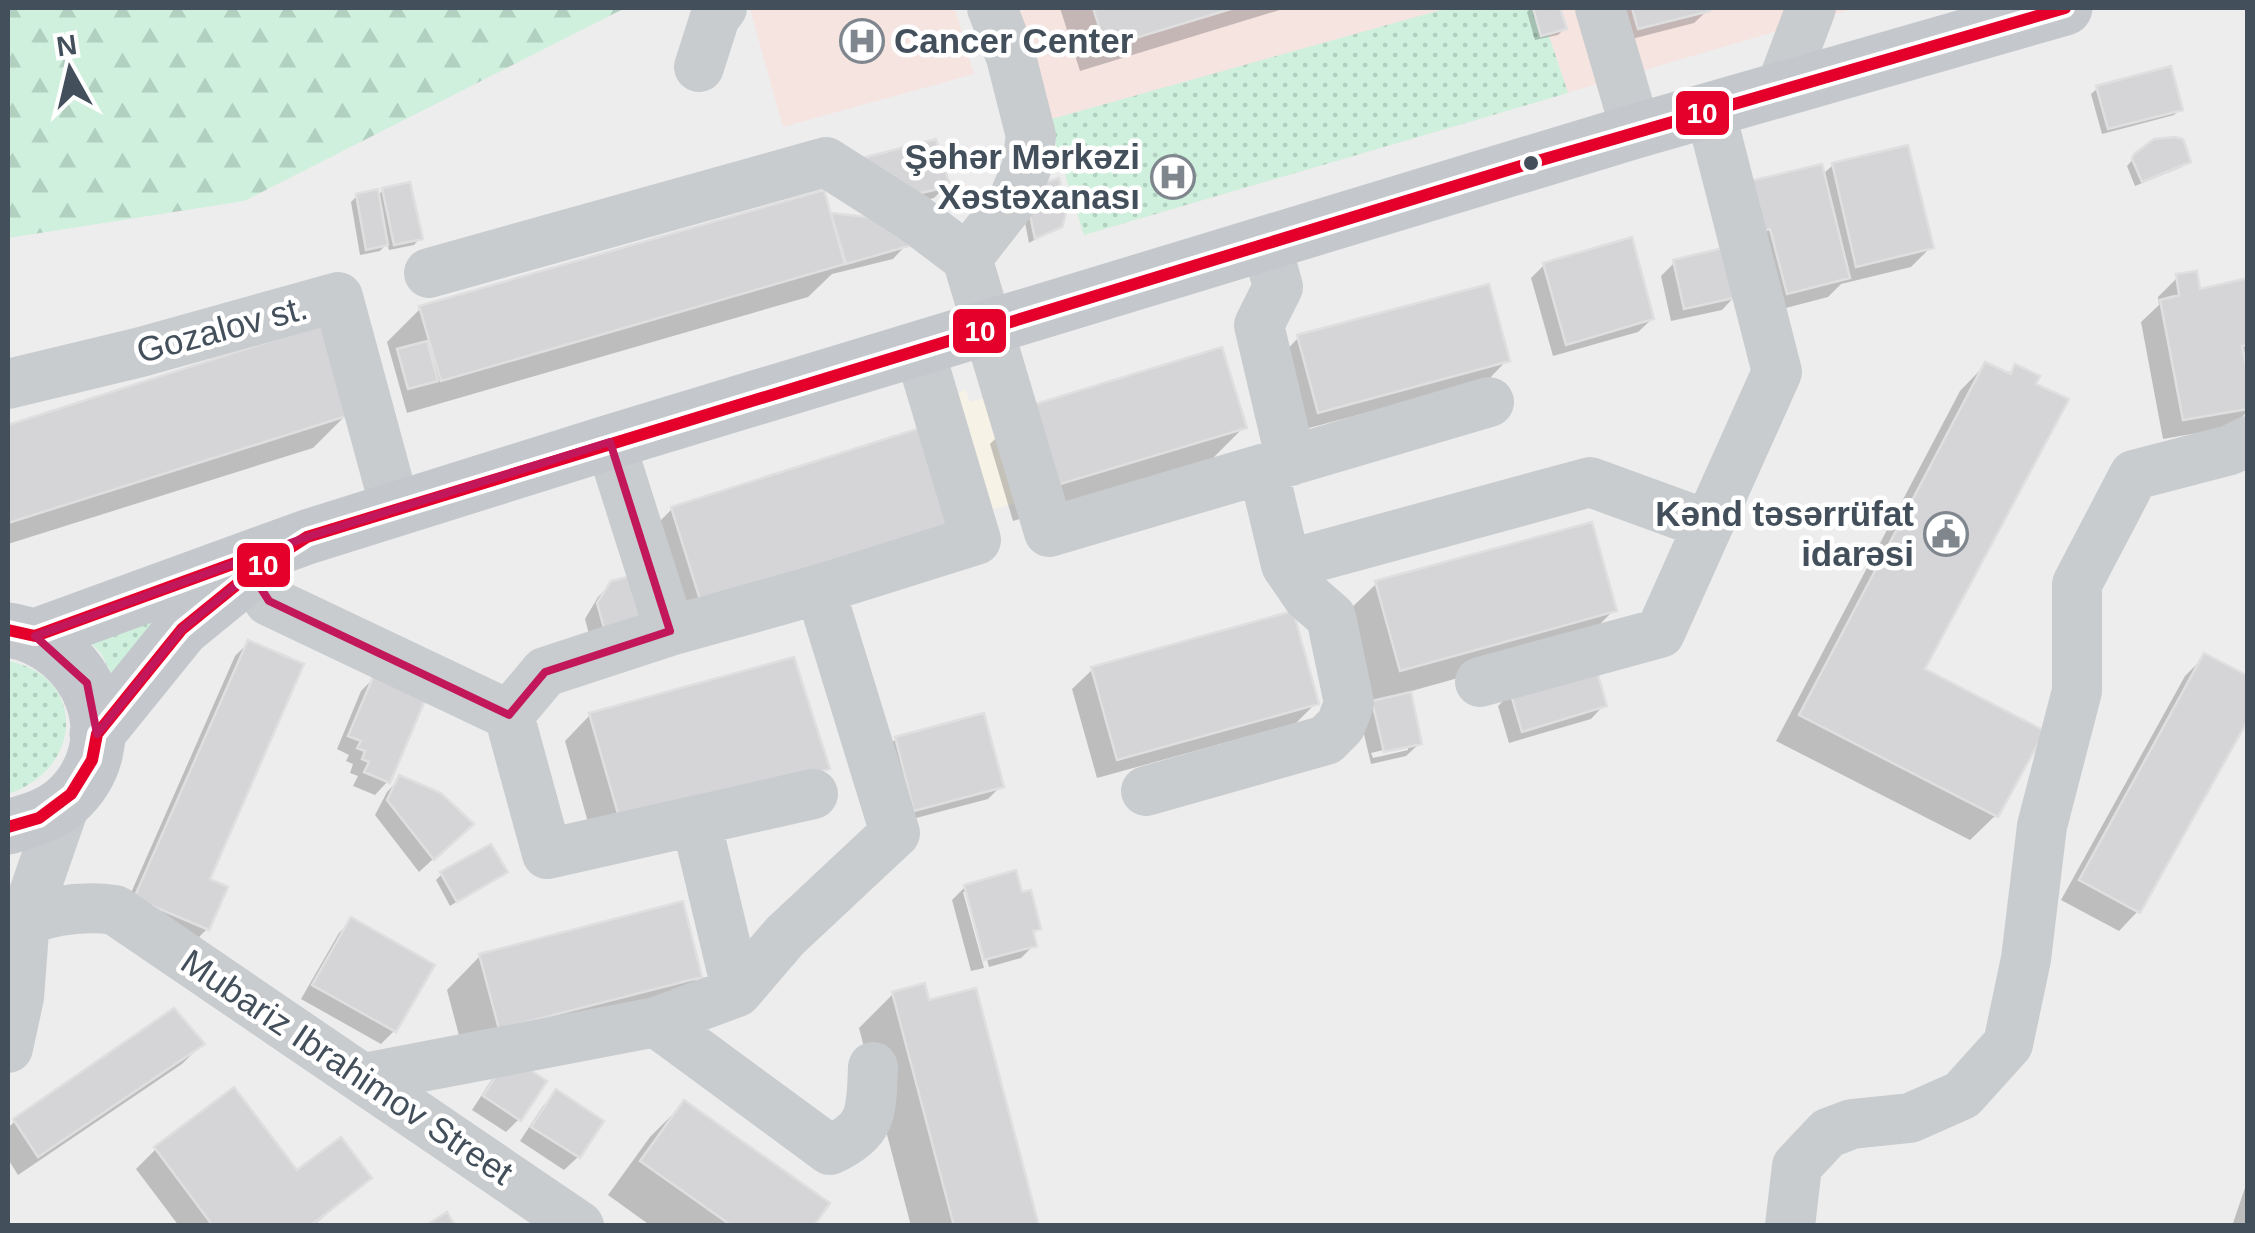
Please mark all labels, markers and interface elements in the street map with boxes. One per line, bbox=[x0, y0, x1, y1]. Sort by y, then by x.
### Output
hospital icon: Cancer Center bbox=[839, 18, 885, 64]
north arrow bbox=[20, 20, 120, 120]
place label: Cancer Center bbox=[894, 21, 1134, 60]
text: N bbox=[54, 29, 79, 62]
line badge: 10 bbox=[1674, 89, 1731, 137]
text: 10 bbox=[1686, 98, 1718, 129]
place label: Şəhər Mərkəzi Xəstəxanası bbox=[905, 137, 1140, 216]
unlabelled marker bbox=[1521, 153, 1541, 173]
hospital icon: Şəhər Mərkəzi Xəstəxanası bbox=[1150, 154, 1196, 200]
street label: Gozalov st. bbox=[132, 287, 311, 370]
line badge: 10 bbox=[951, 307, 1008, 355]
text: 10 bbox=[964, 316, 996, 347]
place label: Kənd təsərrüfat idarəsi bbox=[1655, 494, 1914, 573]
public building icon: Kənd təsərrüfat idarəsi bbox=[1923, 511, 1969, 557]
line badge: 10 bbox=[235, 541, 292, 589]
text: 10 bbox=[247, 550, 279, 581]
street label: Mubariz Ibrahimov Street bbox=[174, 941, 520, 1192]

